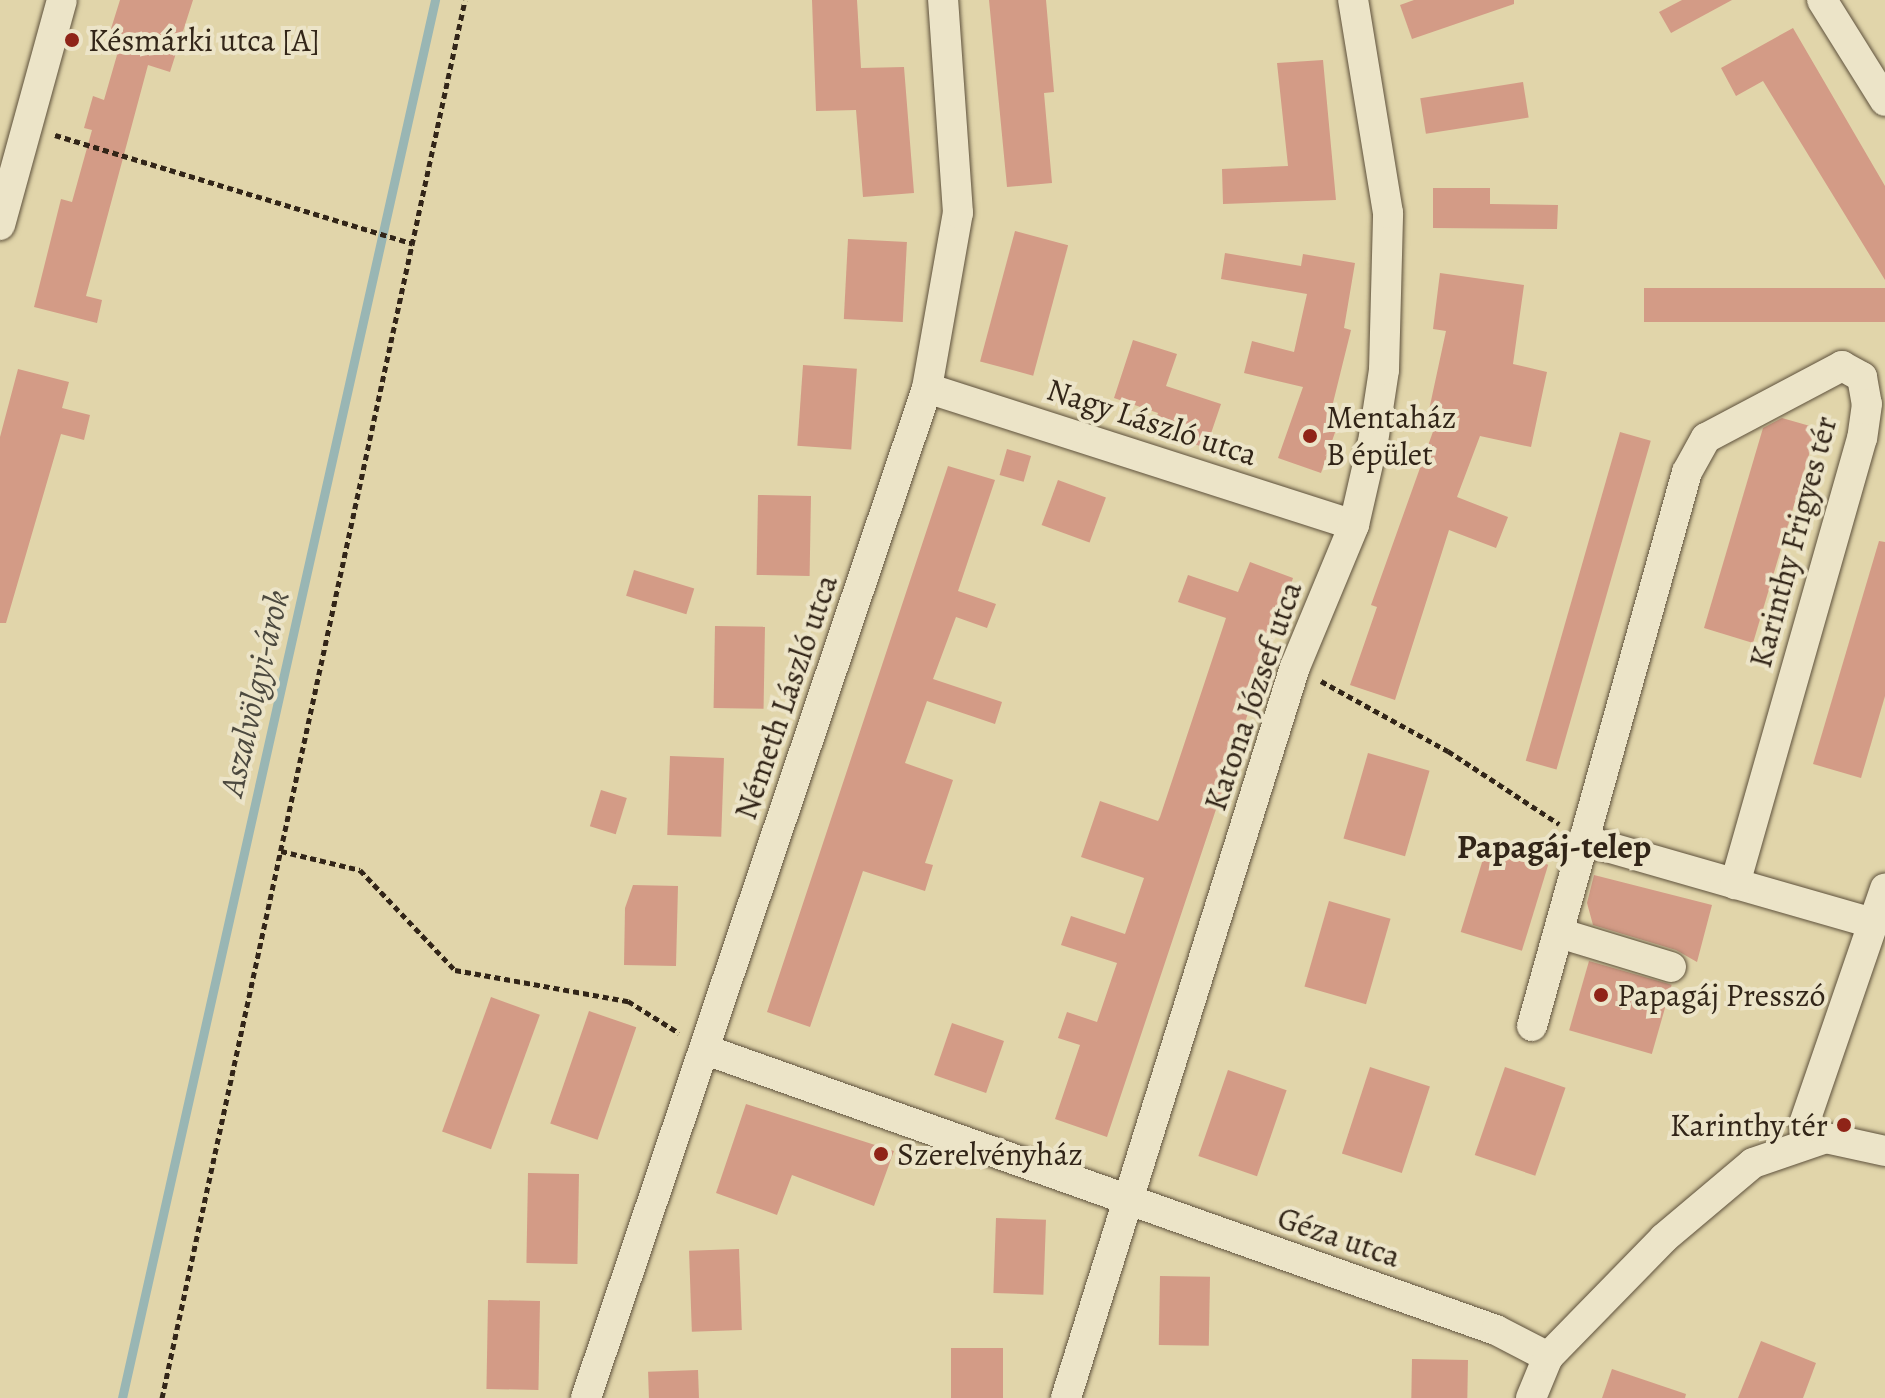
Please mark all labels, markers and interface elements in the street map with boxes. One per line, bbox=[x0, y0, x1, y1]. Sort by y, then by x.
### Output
place label: Késmárki utca [A] bbox=[88, 21, 320, 59]
marker: Késmárki utca [A] bbox=[63, 31, 81, 49]
street label: Nagy László utca bbox=[1042, 370, 1262, 474]
place label: Mentaház B épület bbox=[1326, 399, 1457, 474]
street label: Karinthy Frigyes tér bbox=[1741, 412, 1845, 672]
marker: Mentaház B épület bbox=[1301, 427, 1319, 445]
street label: Németh László utca bbox=[726, 569, 846, 825]
street label: Katona József utca bbox=[1196, 576, 1310, 816]
water label: Aszalvölgyi-árok bbox=[210, 586, 298, 800]
district label: Papagáj-telep bbox=[1457, 827, 1651, 867]
place label: Papagáj Presszó bbox=[1617, 976, 1826, 1014]
marker: Papagáj Presszó bbox=[1592, 986, 1610, 1004]
place label: Karinthy tér bbox=[1670, 1106, 1828, 1144]
marker: Karinthy tér bbox=[1835, 1116, 1853, 1134]
place label: Szerelvényház bbox=[897, 1135, 1083, 1173]
marker: Szerelvényház bbox=[872, 1145, 890, 1163]
street label: Géza utca bbox=[1273, 1198, 1405, 1276]

